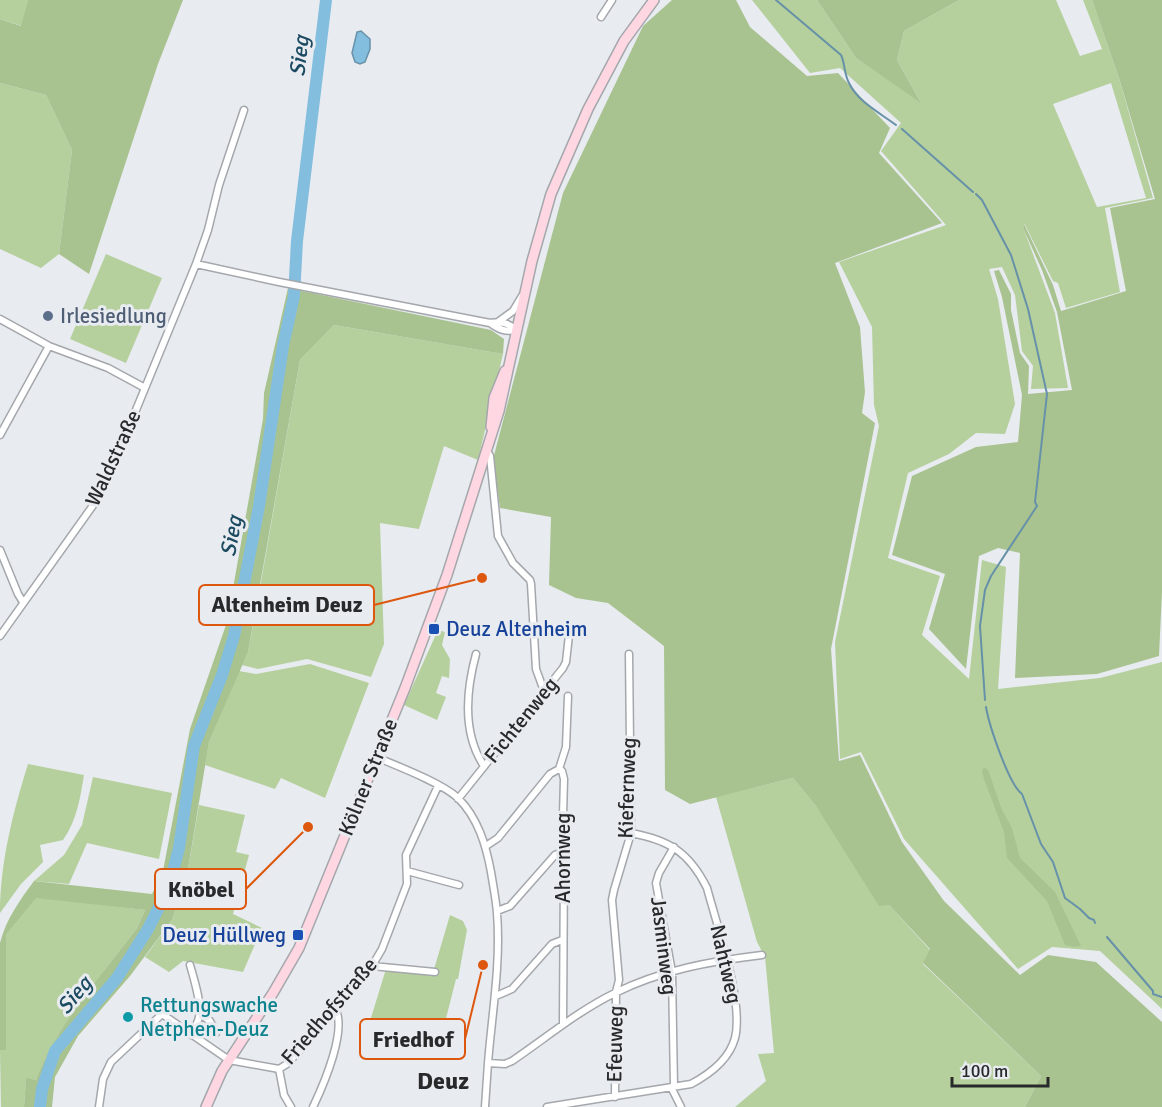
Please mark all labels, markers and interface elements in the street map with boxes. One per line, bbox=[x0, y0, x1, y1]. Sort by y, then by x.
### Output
water label: Sieg bbox=[283, 32, 315, 78]
place label: Irlesiedlung bbox=[60, 303, 167, 329]
marker: Irlesiedlung bbox=[41, 309, 55, 323]
street label: Waldstraße bbox=[79, 406, 147, 510]
water label: Sieg bbox=[214, 511, 248, 558]
callout: Altenheim Deuz bbox=[199, 585, 374, 625]
text: Altenheim Deuz bbox=[211, 591, 363, 618]
place label: Deuz Altenheim bbox=[446, 616, 588, 642]
marker: Deuz Altenheim bbox=[427, 622, 441, 636]
street label: Fichtenweg bbox=[478, 672, 564, 768]
street label: Kölner Straße bbox=[333, 714, 403, 840]
street label: Kiefernweg bbox=[612, 737, 642, 839]
street label: Ahornweg bbox=[550, 813, 576, 903]
callout: Knöbel bbox=[155, 869, 246, 909]
text: Knöbel bbox=[168, 876, 234, 903]
street label: Jasminweg bbox=[645, 895, 683, 997]
place label: Deuz Hüllweg bbox=[162, 922, 286, 948]
street label: Nahtweg bbox=[704, 922, 748, 1006]
marker: Deuz Hüllweg bbox=[291, 928, 305, 942]
street label: Friedhofstraße bbox=[275, 952, 383, 1070]
water label: Sieg bbox=[51, 969, 99, 1019]
place label: Rettungswache Netphen-Deuz bbox=[140, 992, 278, 1042]
street label: Efeuweg bbox=[601, 1005, 629, 1083]
marker: Rettungswache Netphen-Deuz bbox=[121, 1010, 135, 1024]
callout: Friedhof bbox=[360, 1019, 465, 1059]
text: Friedhof bbox=[372, 1026, 455, 1053]
scale bar bbox=[952, 1050, 1048, 1088]
text: 100 m bbox=[961, 1060, 1008, 1082]
district label: Deuz bbox=[417, 1066, 469, 1096]

